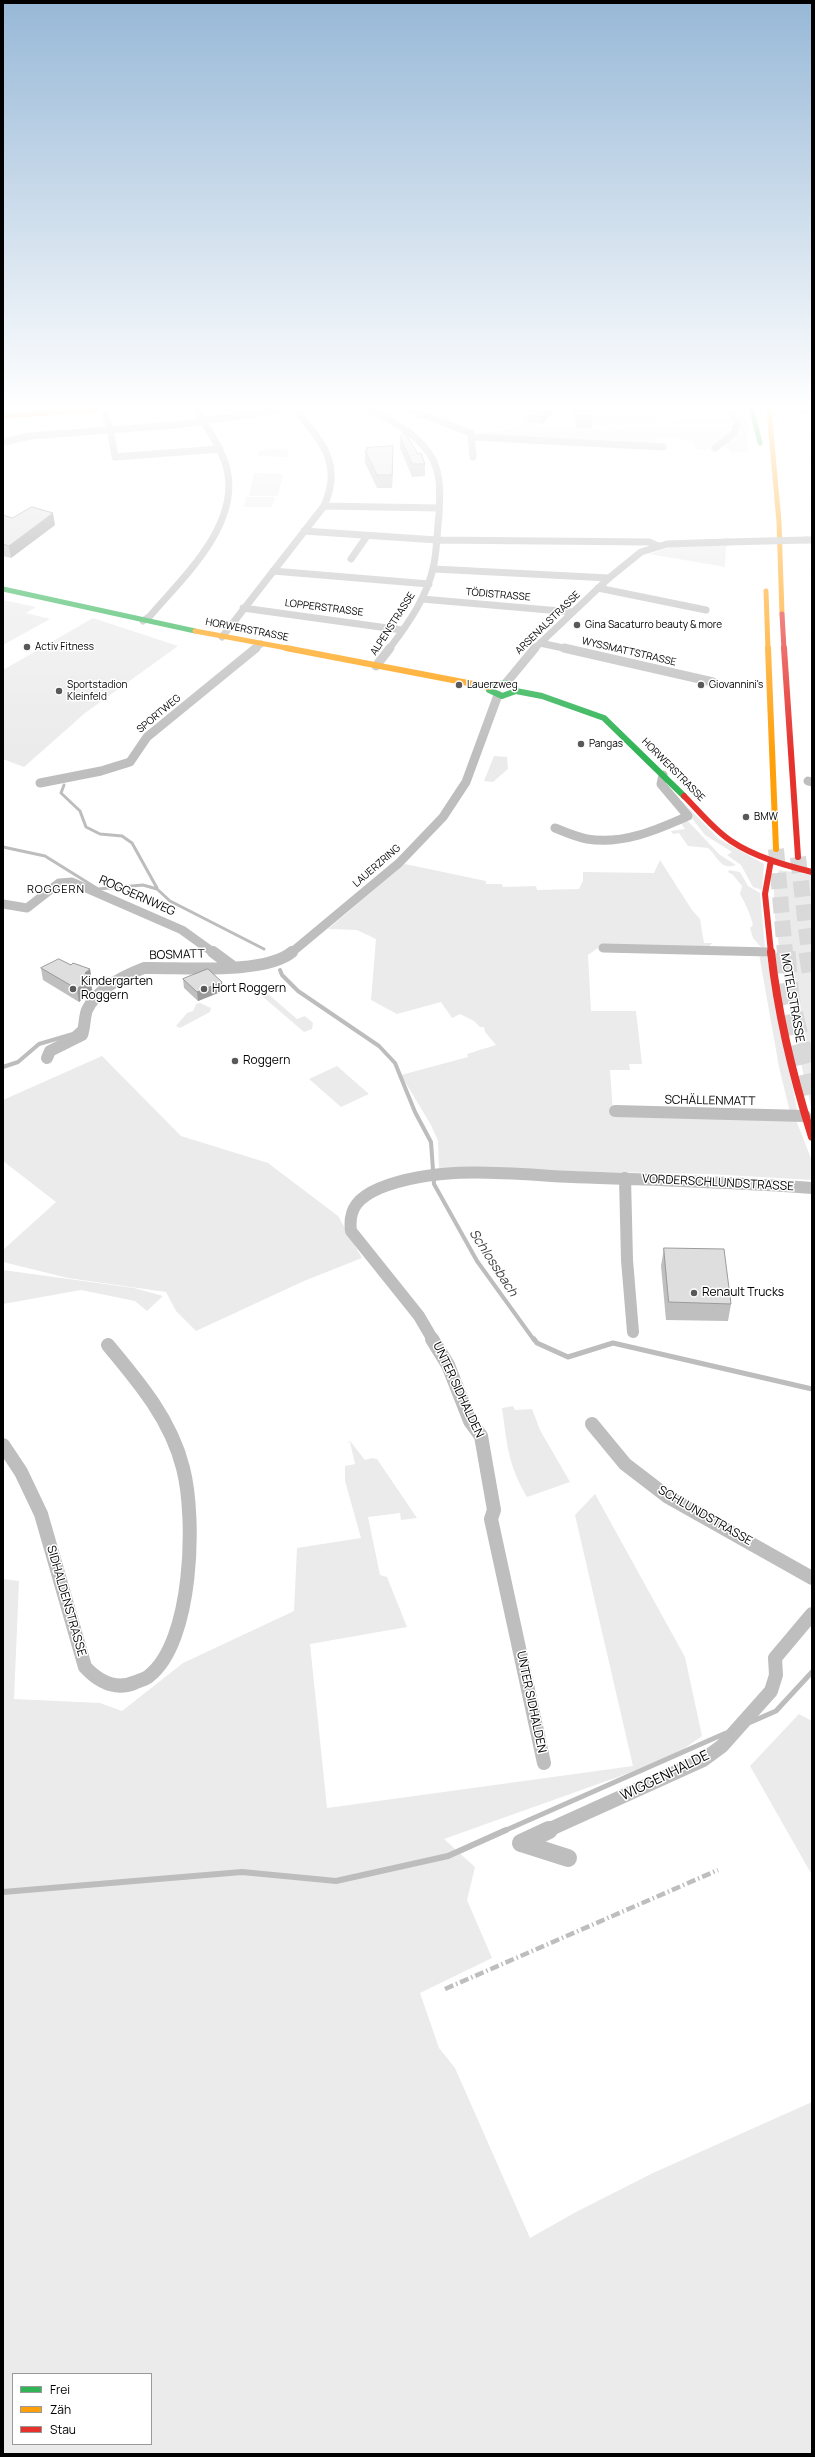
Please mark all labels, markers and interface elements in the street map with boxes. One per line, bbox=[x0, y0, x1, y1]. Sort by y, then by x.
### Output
street label: TÖDISTRASSE bbox=[465, 586, 531, 604]
street label: ARSENALSTRASSE bbox=[513, 589, 583, 657]
street label: ALPENSTRASSE bbox=[368, 590, 418, 658]
street label: LOPPERSTRASSE bbox=[284, 597, 364, 619]
street label: HORWERSTRASSE bbox=[204, 616, 290, 644]
place label: Gina Sacaturro beauty & more bbox=[585, 619, 722, 631]
marker: Gina Sacaturro beauty & more bbox=[572, 620, 582, 630]
street label: WYSSMATTSTRASSE bbox=[581, 635, 677, 669]
place label: Activ Fitness bbox=[35, 641, 94, 653]
marker: Activ Fitness bbox=[22, 642, 32, 652]
place label: Sportstadion Kleinfeld bbox=[67, 679, 128, 702]
place label: Lauerzweg bbox=[467, 679, 518, 691]
place label: Giovannini's bbox=[709, 679, 763, 691]
marker: Lauerzweg bbox=[454, 680, 464, 690]
marker: Giovannini's bbox=[696, 680, 706, 690]
marker: Sportstadion Kleinfeld bbox=[54, 686, 64, 696]
street label: SPORTWEG bbox=[135, 692, 183, 736]
street label: HORWERSTRASSE bbox=[639, 736, 707, 804]
place label: Pangas bbox=[589, 738, 623, 750]
marker: Pangas bbox=[576, 739, 586, 749]
place label: BMW bbox=[754, 811, 778, 823]
marker: BMW bbox=[741, 812, 751, 822]
street label: LAUERZRING bbox=[351, 842, 403, 890]
street label: ROGGERNWEG bbox=[97, 873, 177, 919]
district label: ROGGERN bbox=[27, 883, 85, 897]
street label: BOSMATT bbox=[149, 947, 205, 963]
street label: MOTELSTRASSE bbox=[777, 952, 807, 1044]
place label: Kindergarten Roggern bbox=[81, 975, 153, 1003]
place label: Hort Roggern bbox=[212, 982, 286, 996]
marker: Kindergarten Roggern bbox=[68, 984, 78, 994]
marker: Hort Roggern bbox=[199, 984, 209, 994]
place label: Roggern bbox=[243, 1054, 290, 1068]
marker: Roggern bbox=[230, 1056, 240, 1066]
street label: SCHÄLLENMATT bbox=[664, 1093, 756, 1109]
street label: VORDERSCHLUNDSTRASSE bbox=[642, 1172, 794, 1194]
water label: Schlossbach bbox=[465, 1226, 521, 1300]
place label: Renault Trucks bbox=[702, 1286, 784, 1300]
marker: Renault Trucks bbox=[689, 1288, 699, 1298]
street label: UNTER SIDHALDEN bbox=[430, 1340, 486, 1440]
street label: SCHLUNDSTRASSE bbox=[655, 1483, 755, 1549]
street label: SIDHALDENSTRASSE bbox=[43, 1544, 89, 1658]
street label: UNTER SIDHALDEN bbox=[513, 1650, 549, 1754]
street label: WIGGENHALDE bbox=[618, 1747, 712, 1805]
legend bbox=[12, 2373, 152, 2445]
text: Frei bbox=[50, 2381, 70, 2398]
text: Zäh bbox=[50, 2401, 71, 2418]
text: Stau bbox=[50, 2421, 76, 2438]

